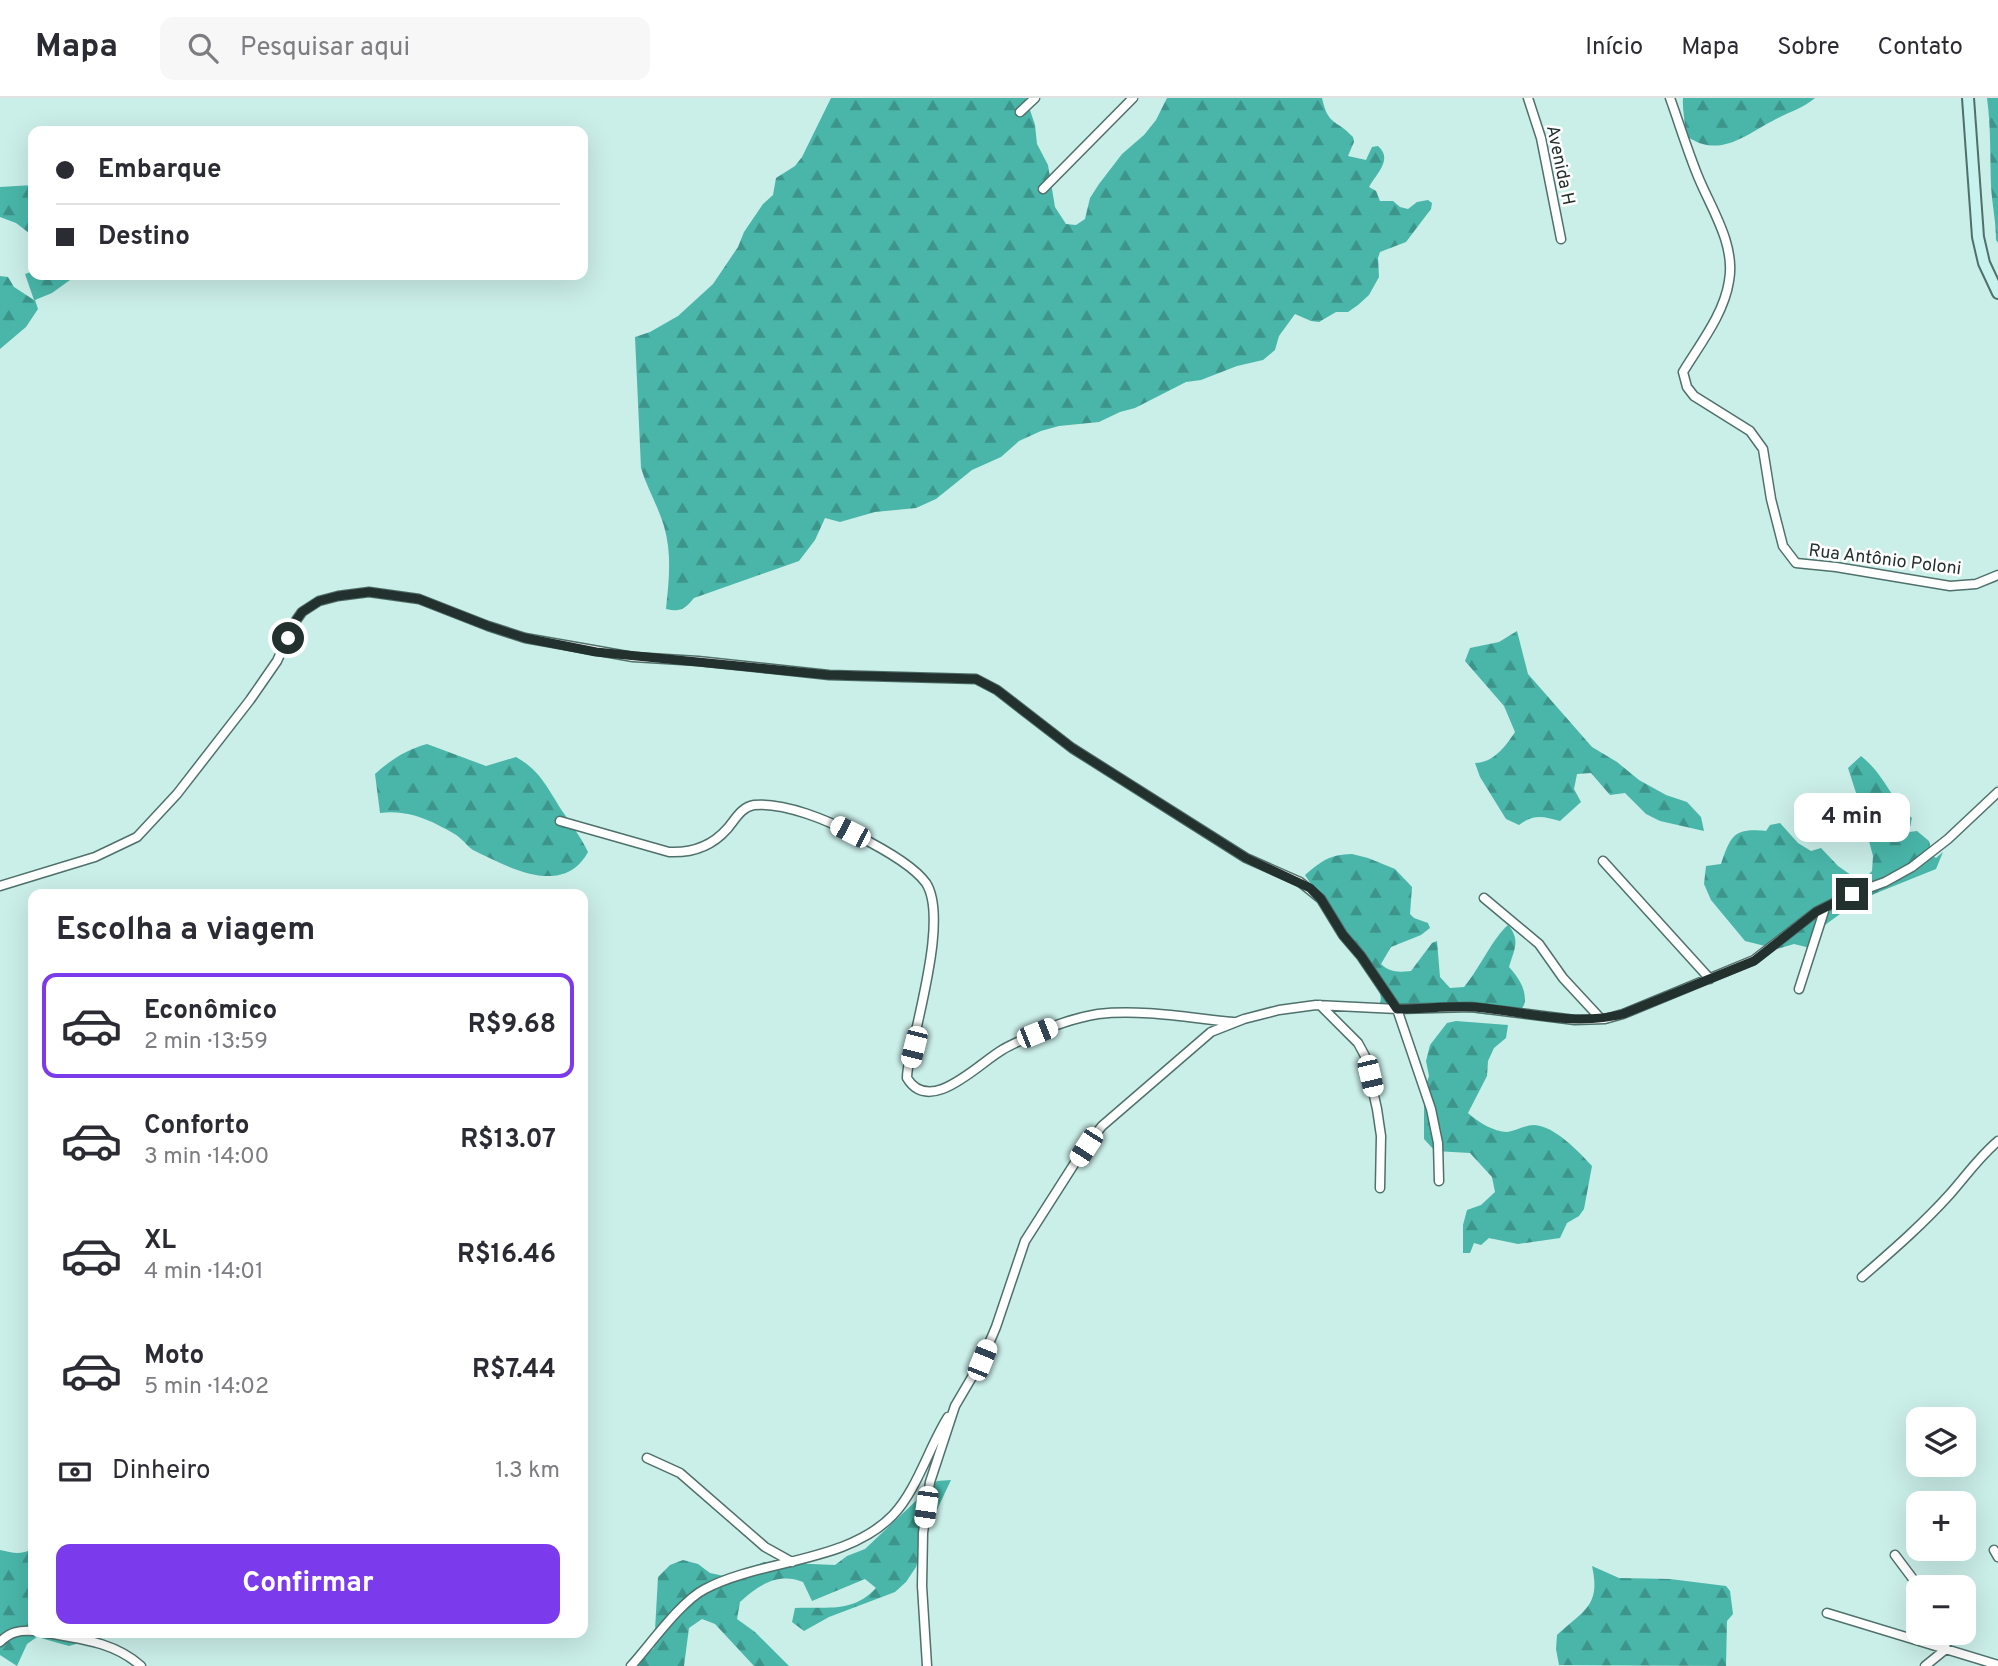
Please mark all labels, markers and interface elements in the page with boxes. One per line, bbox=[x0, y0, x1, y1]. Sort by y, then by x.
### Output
search box bbox=[160, 17, 650, 80]
text: Mapa bbox=[35, 27, 118, 69]
icon: search bbox=[184, 29, 222, 67]
text: Pesquisar aqui bbox=[240, 32, 410, 65]
text: Início bbox=[1585, 33, 1643, 63]
text: Mapa bbox=[1681, 33, 1739, 63]
text: Sobre bbox=[1777, 33, 1840, 63]
text: Contato bbox=[1878, 33, 1963, 63]
street label: Avenida H bbox=[1540, 123, 1579, 208]
text: Embarque bbox=[98, 154, 221, 187]
text: Destino bbox=[98, 221, 190, 254]
street label: Rua Antônio Poloni bbox=[1807, 540, 1962, 581]
route start bbox=[272, 622, 304, 654]
callout: 4 min bbox=[1794, 792, 1910, 842]
text: 4 min bbox=[1822, 803, 1882, 832]
car bbox=[827, 813, 874, 851]
route end bbox=[1836, 878, 1868, 910]
text: Escolha a viagem bbox=[56, 911, 315, 951]
icon: car bbox=[60, 994, 123, 1057]
text: Econômico bbox=[144, 995, 277, 1028]
text: R$9.68 bbox=[468, 1009, 556, 1042]
car bbox=[1014, 1015, 1061, 1051]
car bbox=[899, 1024, 930, 1070]
text: 2 min · 13:59 bbox=[144, 1028, 268, 1057]
car bbox=[1356, 1053, 1385, 1099]
icon: car bbox=[60, 1109, 123, 1172]
text: Conforto bbox=[144, 1110, 250, 1143]
text: R$13.07 bbox=[460, 1124, 556, 1157]
car bbox=[1066, 1124, 1107, 1170]
text: 3 min · 14:00 bbox=[144, 1143, 269, 1172]
icon: car bbox=[60, 1224, 123, 1287]
text: XL bbox=[144, 1225, 176, 1258]
text: R$16.46 bbox=[457, 1239, 556, 1272]
text: 4 min · 14:01 bbox=[144, 1258, 264, 1287]
car bbox=[965, 1337, 1000, 1383]
icon: car bbox=[60, 1339, 123, 1402]
text: Moto bbox=[144, 1340, 204, 1373]
text: R$7.44 bbox=[472, 1354, 556, 1387]
text: 5 min · 14:02 bbox=[144, 1373, 269, 1402]
map controls bbox=[1906, 1407, 1976, 1645]
button: layers bbox=[1906, 1407, 1976, 1477]
icon: cash bbox=[56, 1453, 94, 1491]
text: Dinheiro bbox=[112, 1455, 211, 1488]
text: 1.3 km bbox=[495, 1457, 560, 1486]
car bbox=[913, 1485, 940, 1529]
button: + bbox=[1906, 1491, 1976, 1561]
button: Confirmar bbox=[56, 1544, 560, 1624]
button: − bbox=[1906, 1575, 1976, 1645]

